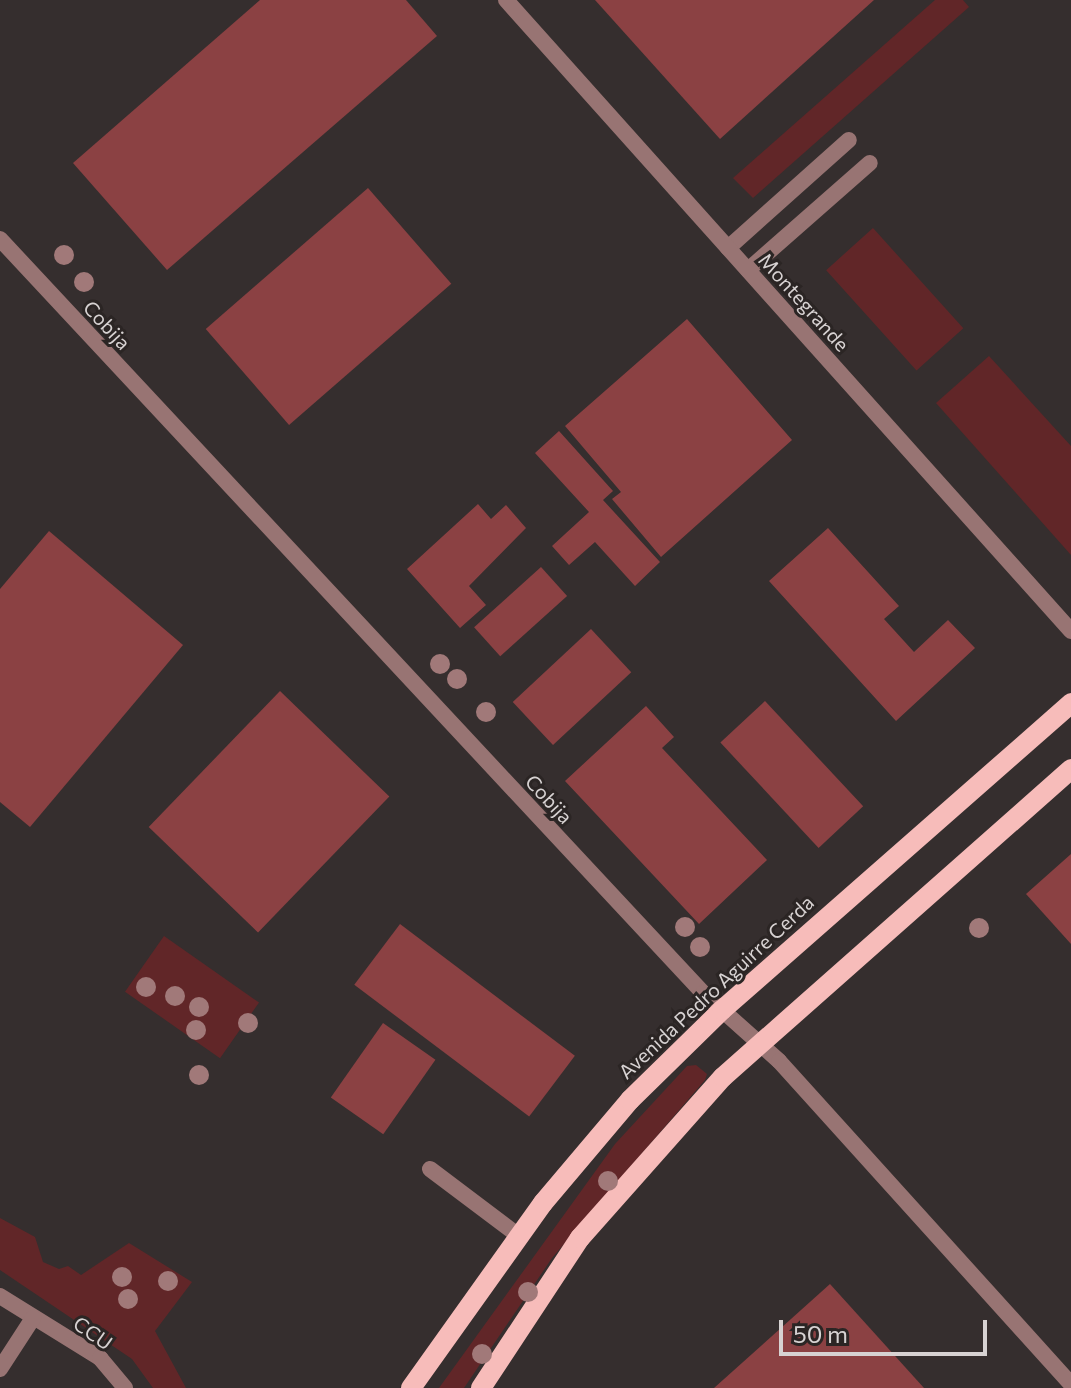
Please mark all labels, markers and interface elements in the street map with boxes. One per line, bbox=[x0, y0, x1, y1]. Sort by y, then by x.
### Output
street label: Montegrande bbox=[754, 248, 854, 356]
street label: Cobija bbox=[78, 296, 136, 354]
street label: Cobija bbox=[520, 770, 578, 828]
street label: Avenida Pedro Aguirre Cerda bbox=[613, 890, 819, 1084]
scale bar bbox=[783, 1304, 991, 1354]
street label: CCU bbox=[69, 1311, 117, 1355]
text: 50 m bbox=[793, 1319, 848, 1348]

